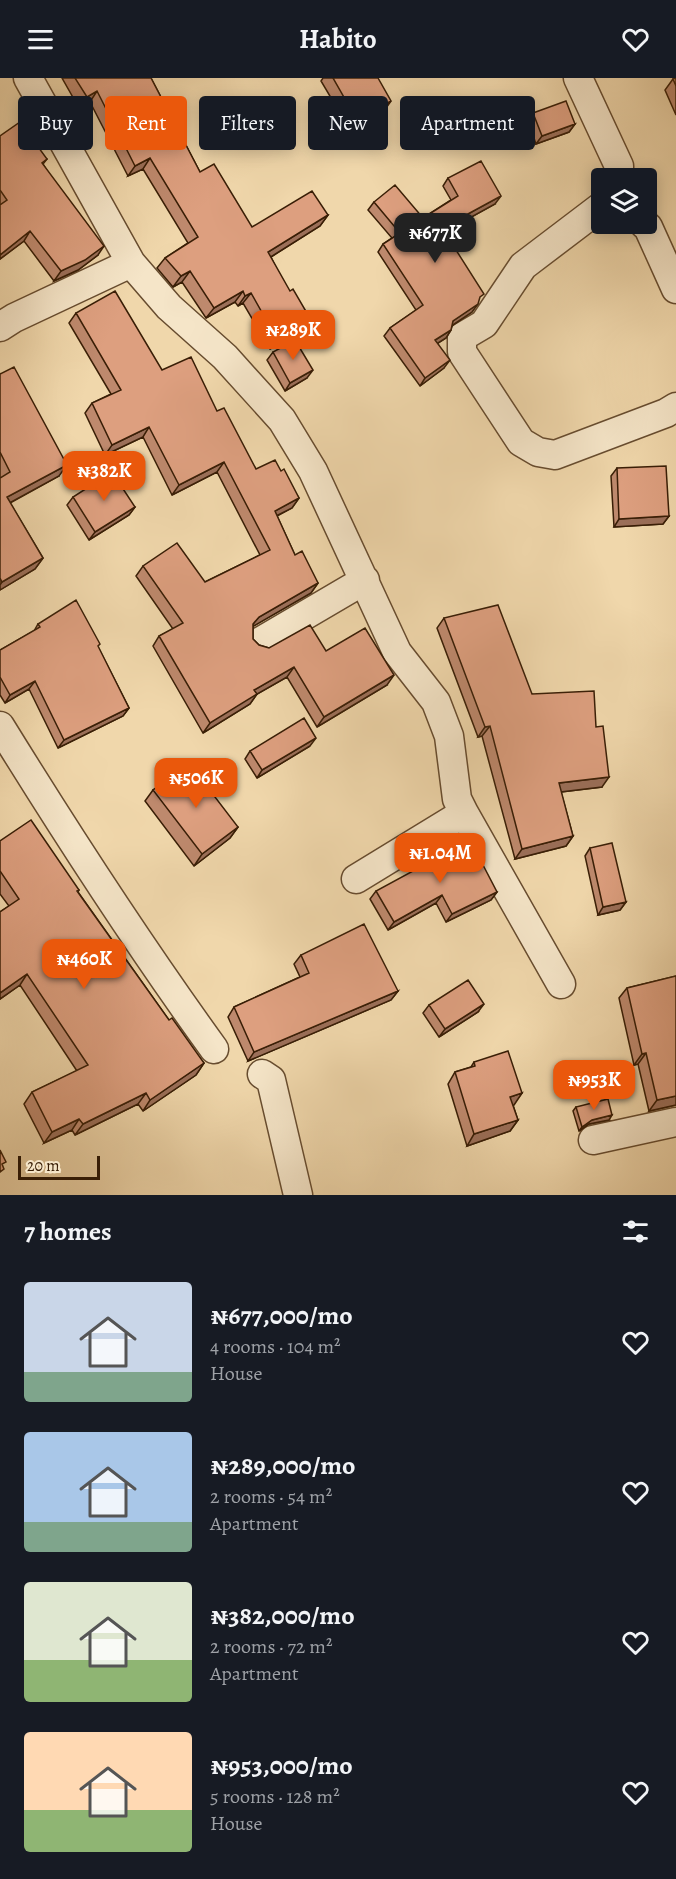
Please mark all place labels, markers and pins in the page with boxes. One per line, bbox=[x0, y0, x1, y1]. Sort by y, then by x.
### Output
pin: ₦677K bbox=[393, 213, 477, 264]
pin: ₦289K bbox=[251, 310, 335, 361]
pin: ₦382K bbox=[62, 451, 146, 502]
pin: ₦506K bbox=[154, 758, 238, 809]
pin: ₦1.04M bbox=[391, 833, 489, 884]
pin: ₦460K bbox=[42, 939, 126, 990]
pin: ₦953K bbox=[552, 1060, 636, 1111]

